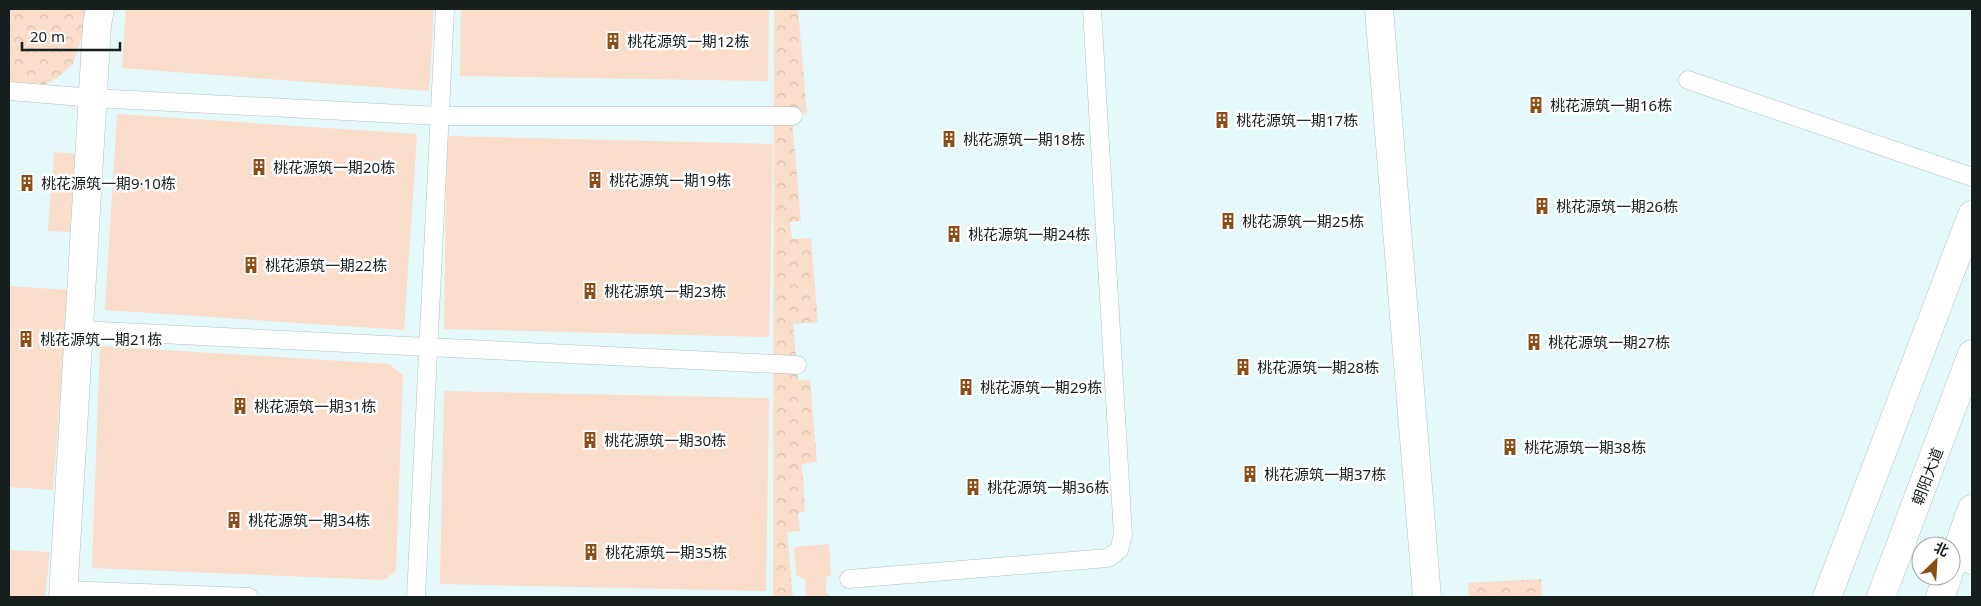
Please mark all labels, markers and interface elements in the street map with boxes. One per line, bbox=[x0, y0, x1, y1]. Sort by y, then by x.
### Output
scale bar bbox=[22, 20, 120, 52]
text: 20 m bbox=[30, 26, 65, 46]
building icon: 桃花源筑一期12栋 bbox=[603, 31, 623, 51]
place label: 桃花源筑一期12栋 bbox=[627, 31, 749, 51]
building icon: 桃花源筑一期16栋 bbox=[1526, 95, 1546, 115]
place label: 桃花源筑一期16栋 bbox=[1550, 95, 1672, 115]
building icon: 桃花源筑一期17栋 bbox=[1212, 110, 1232, 130]
place label: 桃花源筑一期17栋 bbox=[1236, 110, 1358, 130]
building icon: 桃花源筑一期18栋 bbox=[939, 129, 959, 149]
place label: 桃花源筑一期18栋 bbox=[963, 129, 1085, 149]
building icon: 桃花源筑一期20栋 bbox=[249, 157, 269, 177]
place label: 桃花源筑一期20栋 bbox=[273, 157, 395, 177]
building icon: 桃花源筑一期19栋 bbox=[585, 170, 605, 190]
place label: 桃花源筑一期19栋 bbox=[609, 170, 731, 190]
building icon: 桃花源筑一期9·10栋 bbox=[17, 173, 37, 193]
place label: 桃花源筑一期9·10栋 bbox=[41, 173, 176, 193]
building icon: 桃花源筑一期26栋 bbox=[1532, 196, 1552, 216]
place label: 桃花源筑一期26栋 bbox=[1556, 196, 1678, 216]
building icon: 桃花源筑一期25栋 bbox=[1218, 211, 1238, 231]
place label: 桃花源筑一期25栋 bbox=[1242, 211, 1364, 231]
building icon: 桃花源筑一期24栋 bbox=[944, 224, 964, 244]
place label: 桃花源筑一期24栋 bbox=[968, 224, 1090, 244]
building icon: 桃花源筑一期22栋 bbox=[241, 255, 261, 275]
place label: 桃花源筑一期22栋 bbox=[265, 255, 387, 275]
building icon: 桃花源筑一期23栋 bbox=[580, 281, 600, 301]
place label: 桃花源筑一期23栋 bbox=[604, 281, 726, 301]
building icon: 桃花源筑一期21栋 bbox=[16, 329, 36, 349]
place label: 桃花源筑一期21栋 bbox=[40, 329, 162, 349]
building icon: 桃花源筑一期27栋 bbox=[1524, 332, 1544, 352]
place label: 桃花源筑一期27栋 bbox=[1548, 332, 1670, 352]
building icon: 桃花源筑一期28栋 bbox=[1233, 357, 1253, 377]
place label: 桃花源筑一期28栋 bbox=[1257, 357, 1379, 377]
building icon: 桃花源筑一期29栋 bbox=[956, 377, 976, 397]
place label: 桃花源筑一期29栋 bbox=[980, 377, 1102, 397]
building icon: 桃花源筑一期31栋 bbox=[230, 396, 250, 416]
place label: 桃花源筑一期31栋 bbox=[254, 396, 376, 416]
building icon: 桃花源筑一期30栋 bbox=[580, 430, 600, 450]
place label: 桃花源筑一期30栋 bbox=[604, 430, 726, 450]
building icon: 桃花源筑一期38栋 bbox=[1500, 437, 1520, 457]
place label: 桃花源筑一期38栋 bbox=[1524, 437, 1646, 457]
street label: 朝阳大道 bbox=[1907, 444, 1947, 508]
building icon: 桃花源筑一期37栋 bbox=[1240, 464, 1260, 484]
place label: 桃花源筑一期37栋 bbox=[1264, 464, 1386, 484]
building icon: 桃花源筑一期36栋 bbox=[963, 477, 983, 497]
place label: 桃花源筑一期36栋 bbox=[987, 477, 1109, 497]
building icon: 桃花源筑一期34栋 bbox=[224, 510, 244, 530]
place label: 桃花源筑一期34栋 bbox=[248, 510, 370, 530]
north arrow bbox=[1911, 536, 1961, 586]
text: 北 bbox=[1931, 537, 1952, 560]
building icon: 桃花源筑一期35栋 bbox=[581, 542, 601, 562]
place label: 桃花源筑一期35栋 bbox=[605, 542, 727, 562]

